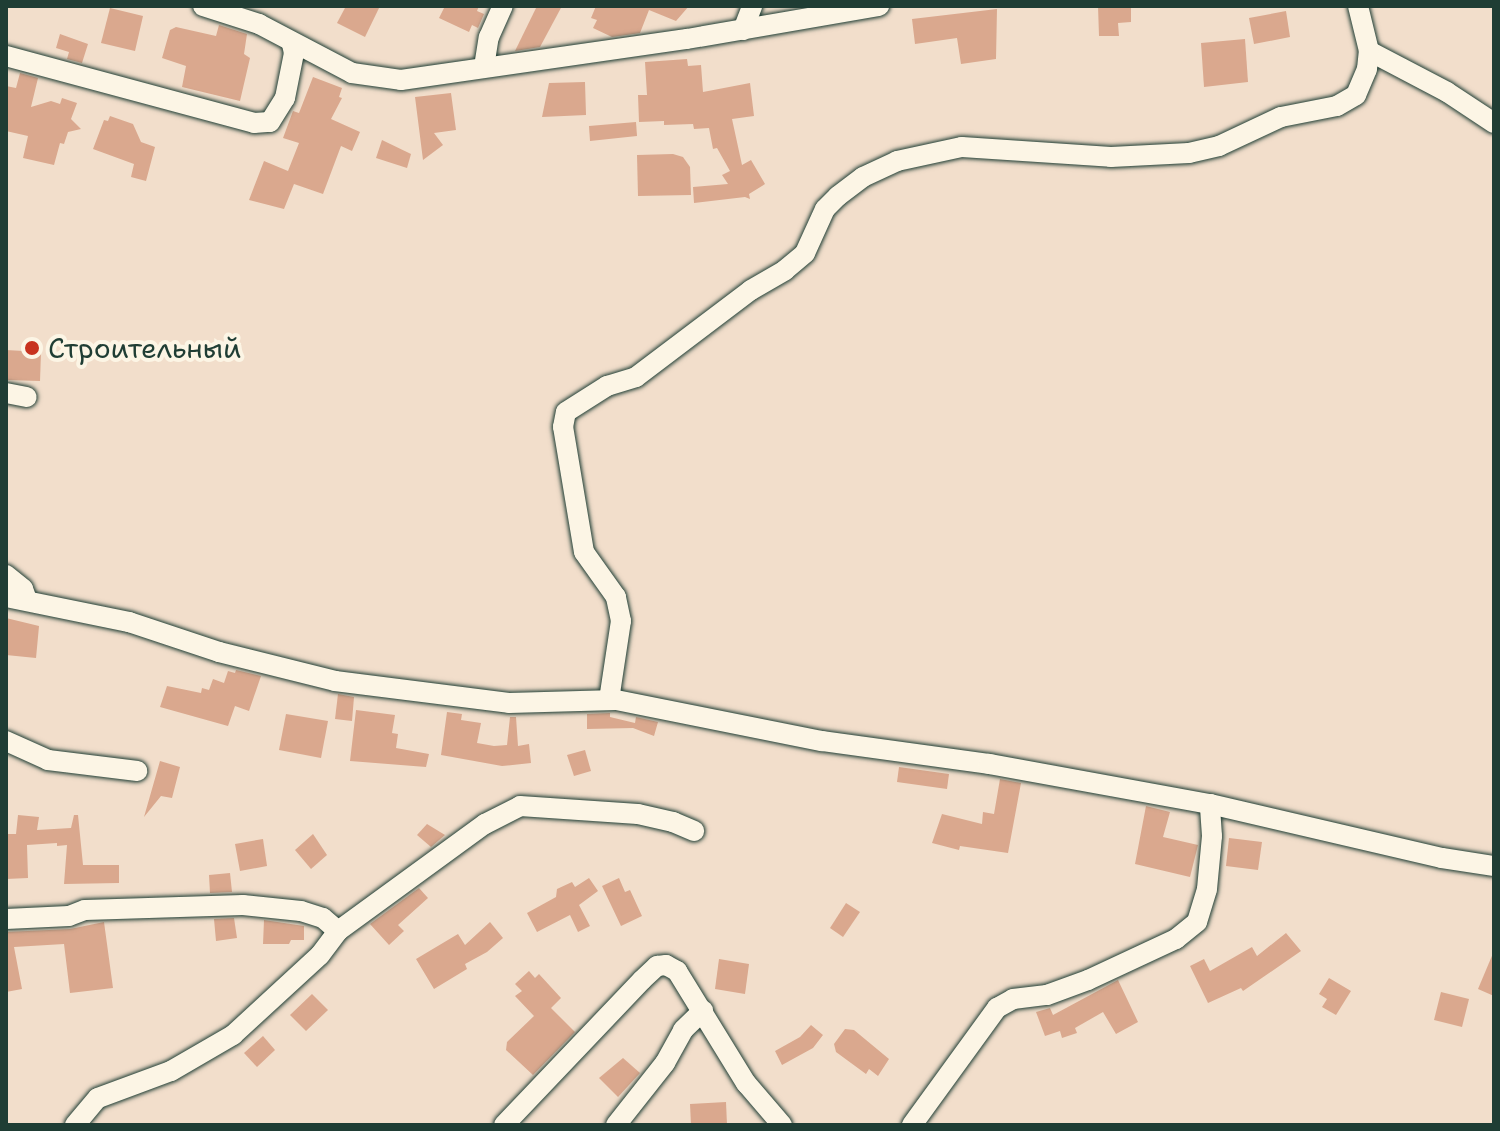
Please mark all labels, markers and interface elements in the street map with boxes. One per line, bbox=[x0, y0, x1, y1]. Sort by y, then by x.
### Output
place label: Строительный bbox=[48, 331, 241, 365]
marker: Строительный bbox=[23, 339, 41, 357]

